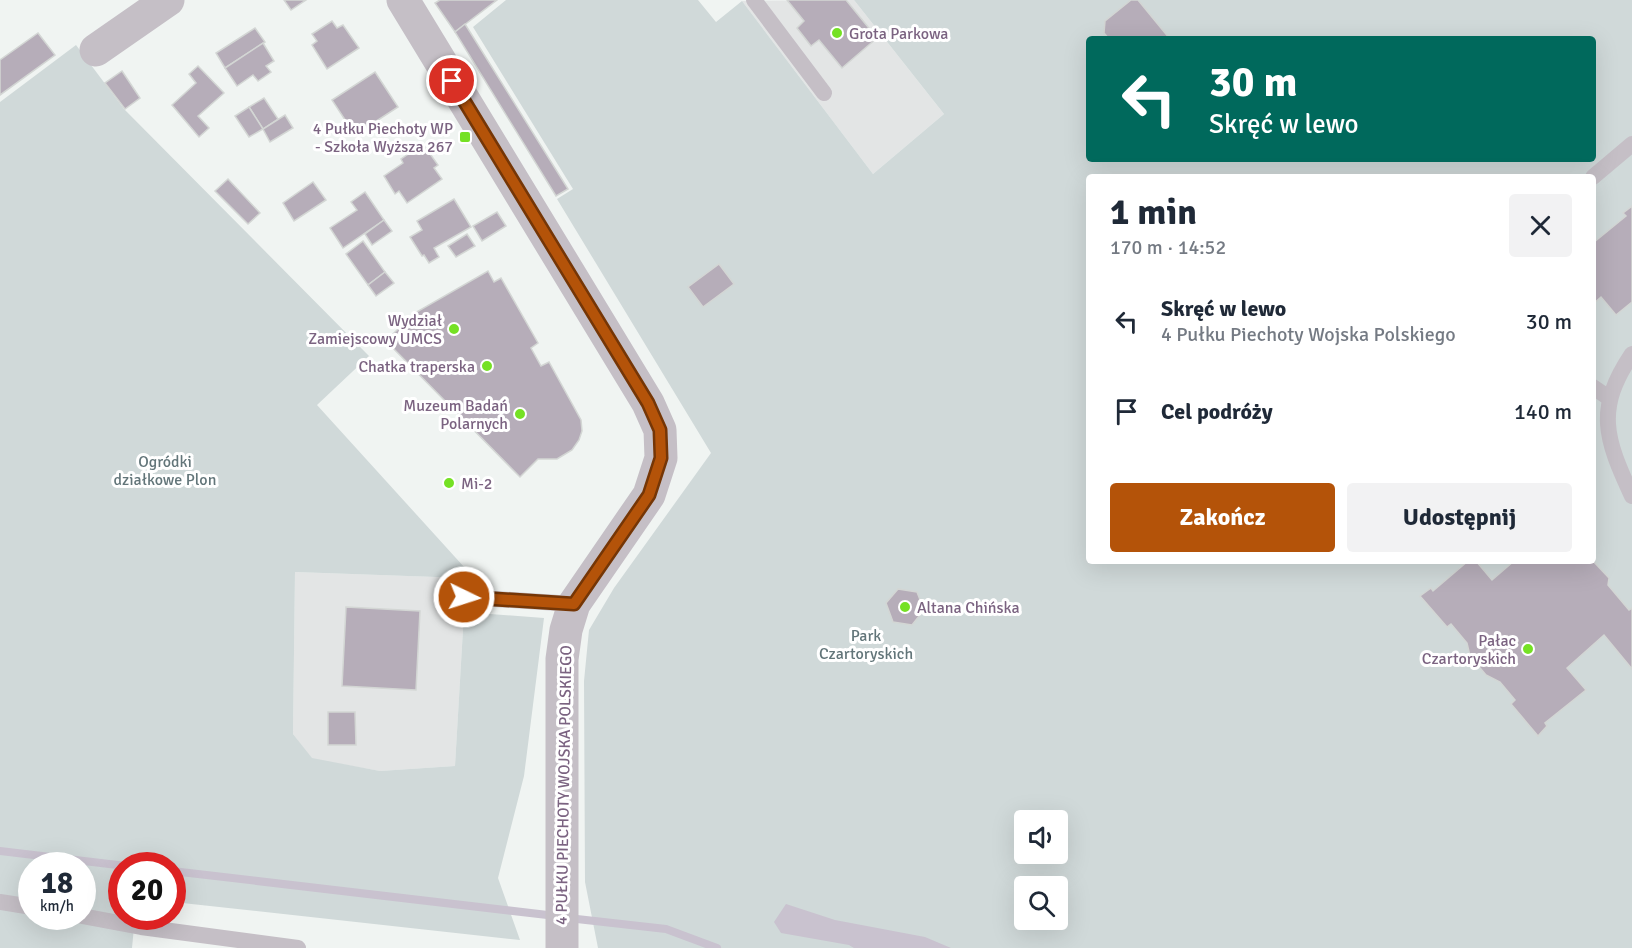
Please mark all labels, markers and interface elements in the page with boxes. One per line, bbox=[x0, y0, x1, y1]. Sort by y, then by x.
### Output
place label: Grota Parkowa bbox=[849, 24, 948, 44]
marker: Grota Parkowa bbox=[830, 26, 844, 40]
pin bbox=[426, 55, 477, 106]
text: 30 m bbox=[1209, 57, 1298, 108]
icon: left bbox=[1110, 60, 1188, 138]
icon: arrive bbox=[435, 64, 468, 97]
text: Skręć w lewo bbox=[1209, 108, 1359, 141]
place label: 4 Pułku Piechoty WP - Szkoła Wyższa 267 bbox=[313, 119, 453, 157]
marker: 4 Pułku Piechoty WP - Szkoła Wyższa 267 bbox=[458, 130, 472, 144]
text: 1 min bbox=[1110, 190, 1197, 235]
button: close bbox=[1509, 194, 1572, 257]
text: 170 m · 14:52 bbox=[1110, 235, 1226, 260]
text: Skręć w lewo bbox=[1161, 295, 1286, 322]
icon: left bbox=[1110, 305, 1143, 338]
text: 30 m bbox=[1526, 308, 1572, 335]
place label: Wydział Zamiejscowy UMCS bbox=[308, 311, 442, 349]
marker: Wydział Zamiejscowy UMCS bbox=[447, 322, 461, 336]
text: 4 Pułku Piechoty Wojska Polskiego bbox=[1161, 322, 1456, 347]
place label: Chatka traperska bbox=[358, 357, 475, 377]
marker: Chatka traperska bbox=[480, 359, 494, 373]
icon: arrive bbox=[1110, 395, 1143, 428]
place label: Muzeum Badań Polarnych bbox=[403, 396, 508, 434]
text: Cel podróży bbox=[1161, 398, 1273, 425]
text: 140 m bbox=[1514, 398, 1572, 425]
marker: Muzeum Badań Polarnych bbox=[513, 407, 527, 421]
park label: Ogródki działkowe Plon bbox=[114, 452, 216, 490]
place label: Mi-2 bbox=[461, 474, 493, 494]
marker: Mi-2 bbox=[442, 476, 456, 490]
button: Zakończ bbox=[1110, 483, 1335, 552]
button: Udostępnij bbox=[1347, 483, 1572, 552]
position arrow bbox=[432, 565, 496, 629]
place label: Altana Chińska bbox=[917, 598, 1020, 618]
marker: Altana Chińska bbox=[898, 600, 912, 614]
park label: Park Czartoryskich bbox=[819, 626, 913, 664]
place label: Pałac Czartoryskich bbox=[1422, 631, 1516, 669]
marker: Pałac Czartoryskich bbox=[1521, 642, 1535, 656]
street label: 4 PUŁKU PIECHOTY WOJSKA POLSKIEGO bbox=[552, 645, 576, 925]
map controls bbox=[1014, 810, 1068, 930]
button: sound bbox=[1014, 810, 1068, 864]
speed limit sign: 20 bbox=[108, 852, 186, 930]
text: 18 bbox=[41, 865, 73, 902]
button: search bbox=[1014, 876, 1068, 930]
text: km/h bbox=[40, 897, 74, 915]

